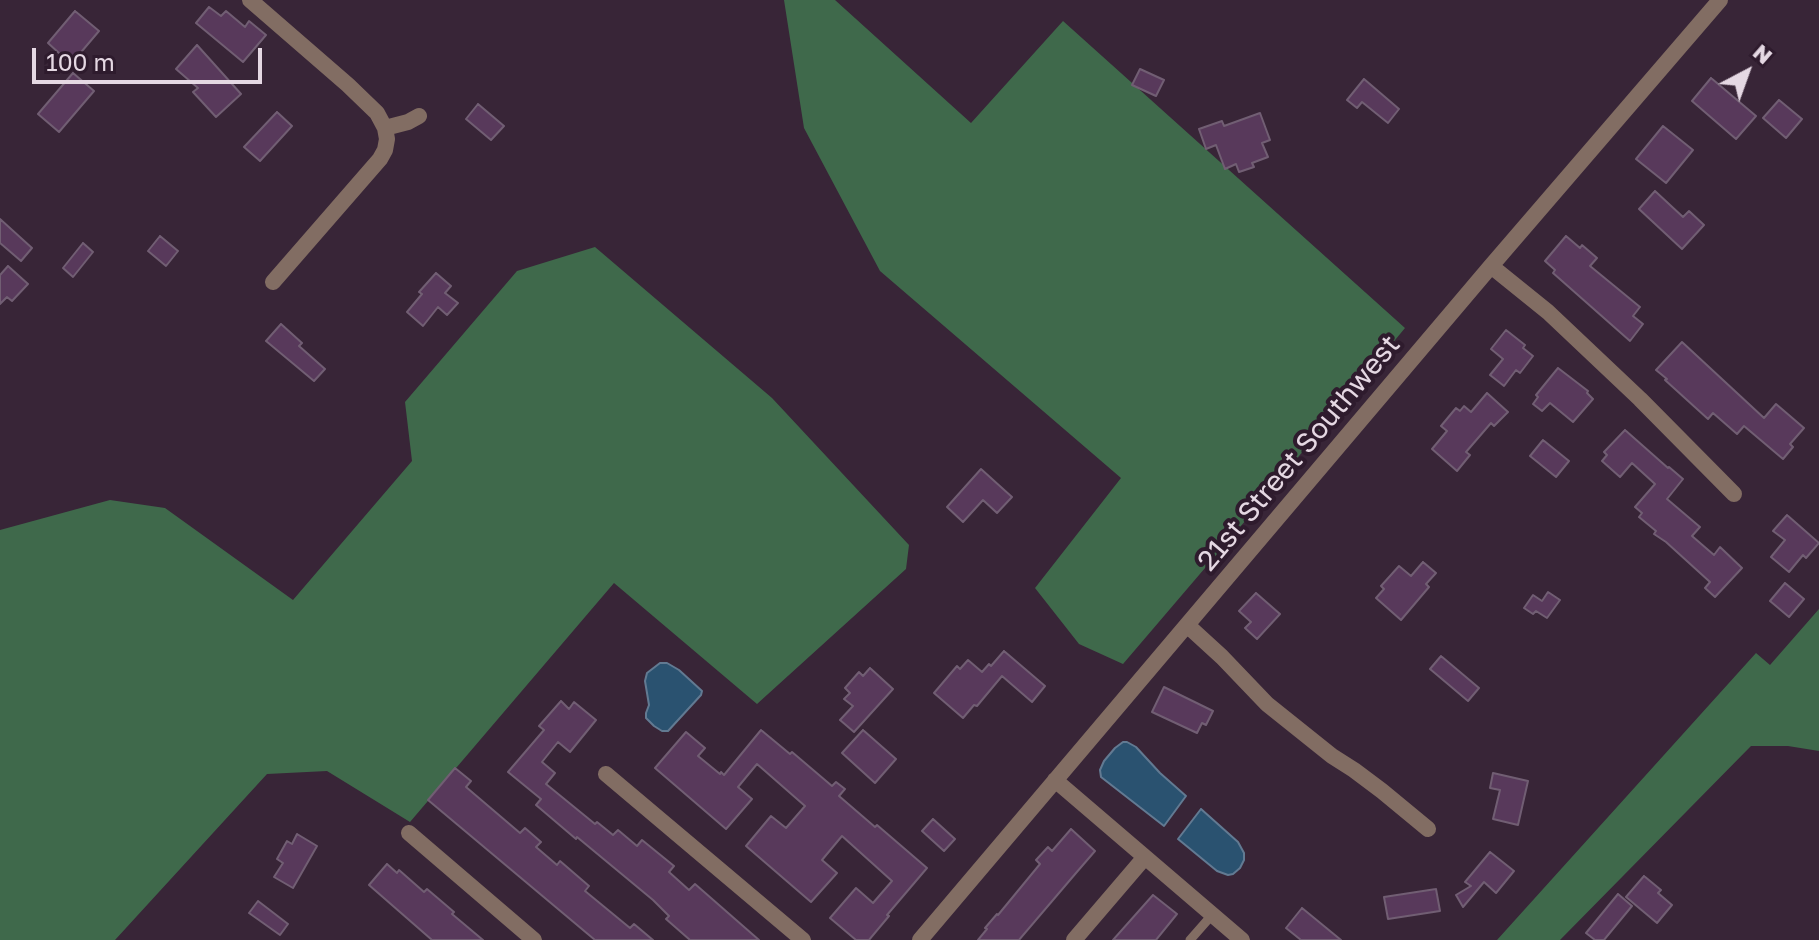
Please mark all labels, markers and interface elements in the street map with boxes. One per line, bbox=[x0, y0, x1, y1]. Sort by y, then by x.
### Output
scale bar bbox=[36, 32, 266, 82]
north arrow bbox=[1707, 32, 1787, 112]
text: N bbox=[1748, 38, 1778, 69]
text: 100 m bbox=[46, 47, 115, 76]
street label: 21st Street Southwest bbox=[1191, 328, 1407, 578]

